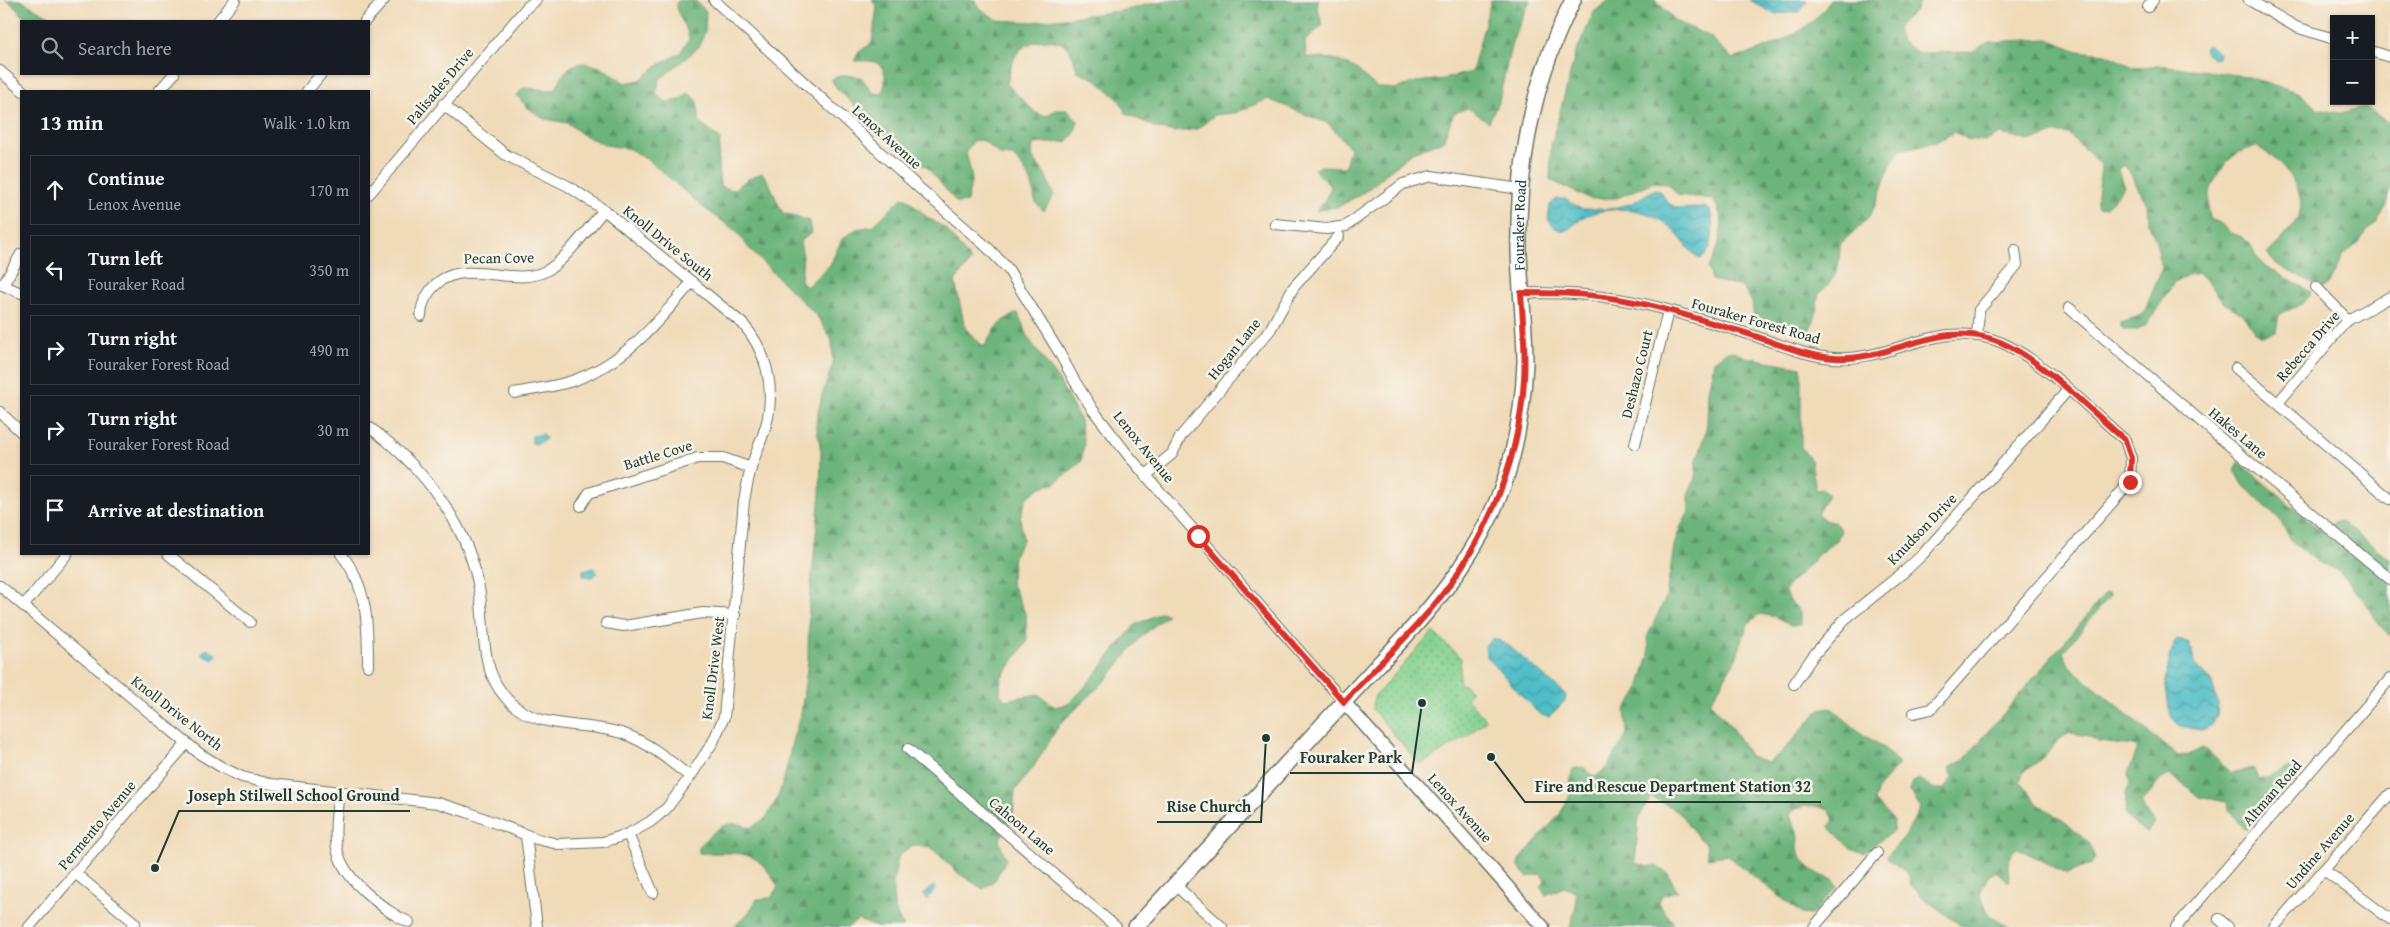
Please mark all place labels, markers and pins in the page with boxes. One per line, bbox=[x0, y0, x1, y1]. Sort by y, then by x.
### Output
callout: Fouraker Park bbox=[1290, 742, 1412, 773]
callout: Fire and Rescue Department Station 32 bbox=[1525, 771, 1821, 802]
callout: Joseph Stilwell School Ground bbox=[179, 780, 410, 811]
callout: Rise Church bbox=[1157, 791, 1261, 822]

